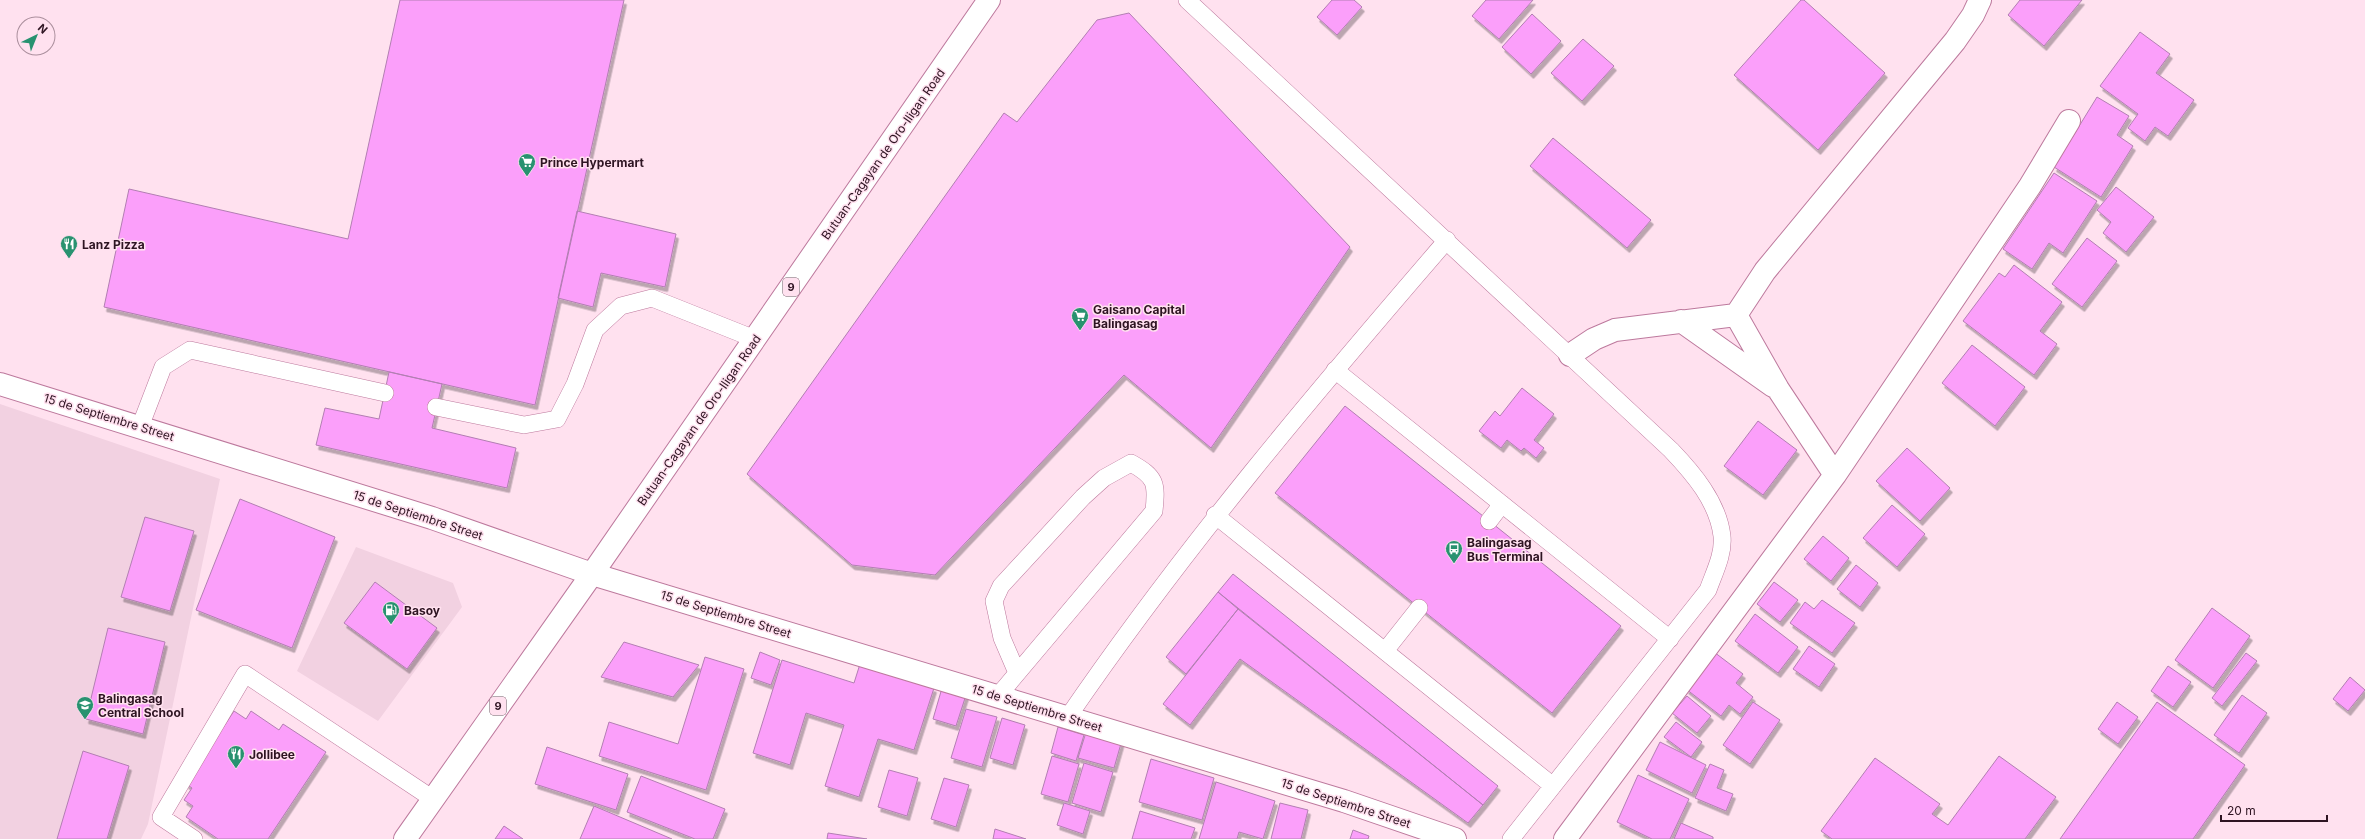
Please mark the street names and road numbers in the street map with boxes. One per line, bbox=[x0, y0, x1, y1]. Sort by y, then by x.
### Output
street label: Butuan-Cagayan de Oro-Iligan Road bbox=[818, 66, 948, 242]
road number: 9 bbox=[783, 278, 799, 296]
street label: Butuan-Cagayan de Oro-Iligan Road bbox=[634, 332, 764, 508]
street label: 15 de Septiembre Street bbox=[42, 390, 176, 444]
street label: 15 de Septiembre Street bbox=[351, 487, 485, 543]
street label: 15 de Septiembre Street bbox=[659, 587, 793, 641]
street label: 15 de Septiembre Street bbox=[970, 681, 1104, 735]
road number: 9 bbox=[490, 697, 506, 715]
street label: 15 de Septiembre Street bbox=[1279, 775, 1413, 831]

